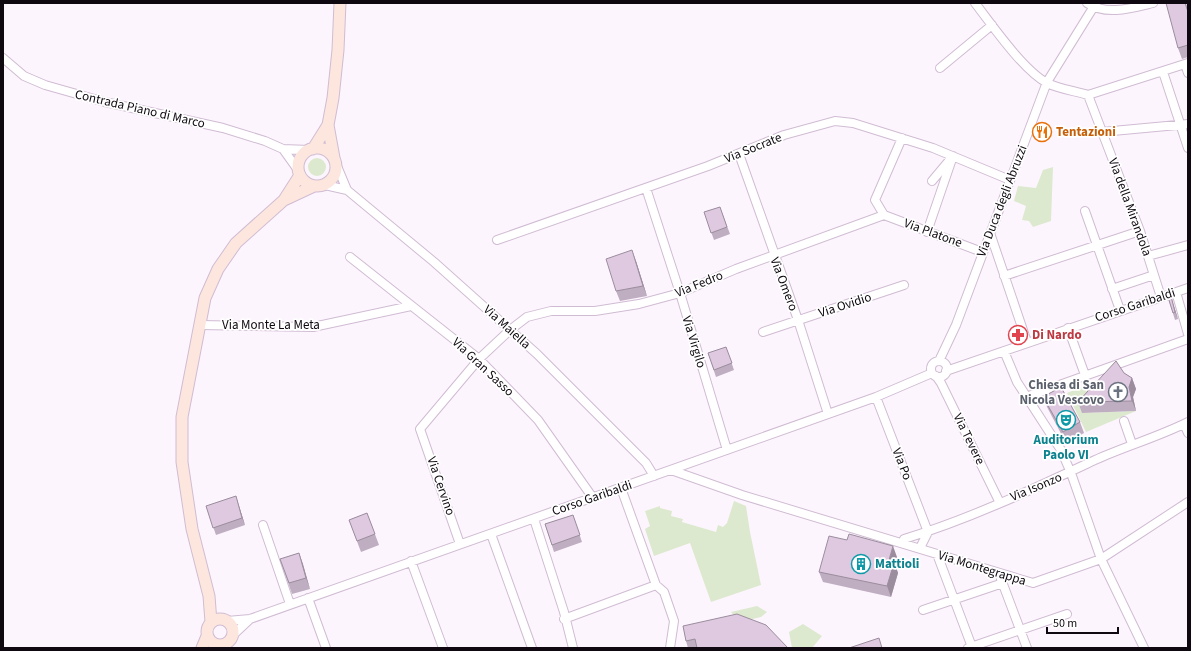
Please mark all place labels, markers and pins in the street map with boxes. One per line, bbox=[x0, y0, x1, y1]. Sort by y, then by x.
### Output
restaurant icon: Tentazioni bbox=[1031, 121, 1053, 143]
place label: Tentazioni bbox=[1056, 123, 1116, 141]
pharmacy icon: Di Nardo bbox=[1007, 324, 1029, 346]
place label: Di Nardo bbox=[1032, 326, 1082, 344]
place label: Chiesa di San Nicola Vescovo bbox=[1019, 376, 1104, 409]
church icon: Chiesa di San Nicola Vescovo bbox=[1107, 381, 1129, 403]
theatre icon: Auditorium Paolo VI bbox=[1055, 409, 1077, 431]
place label: Auditorium Paolo VI bbox=[1032, 431, 1099, 464]
building icon: Mattioli bbox=[850, 553, 872, 575]
place label: Mattioli bbox=[875, 555, 919, 573]

